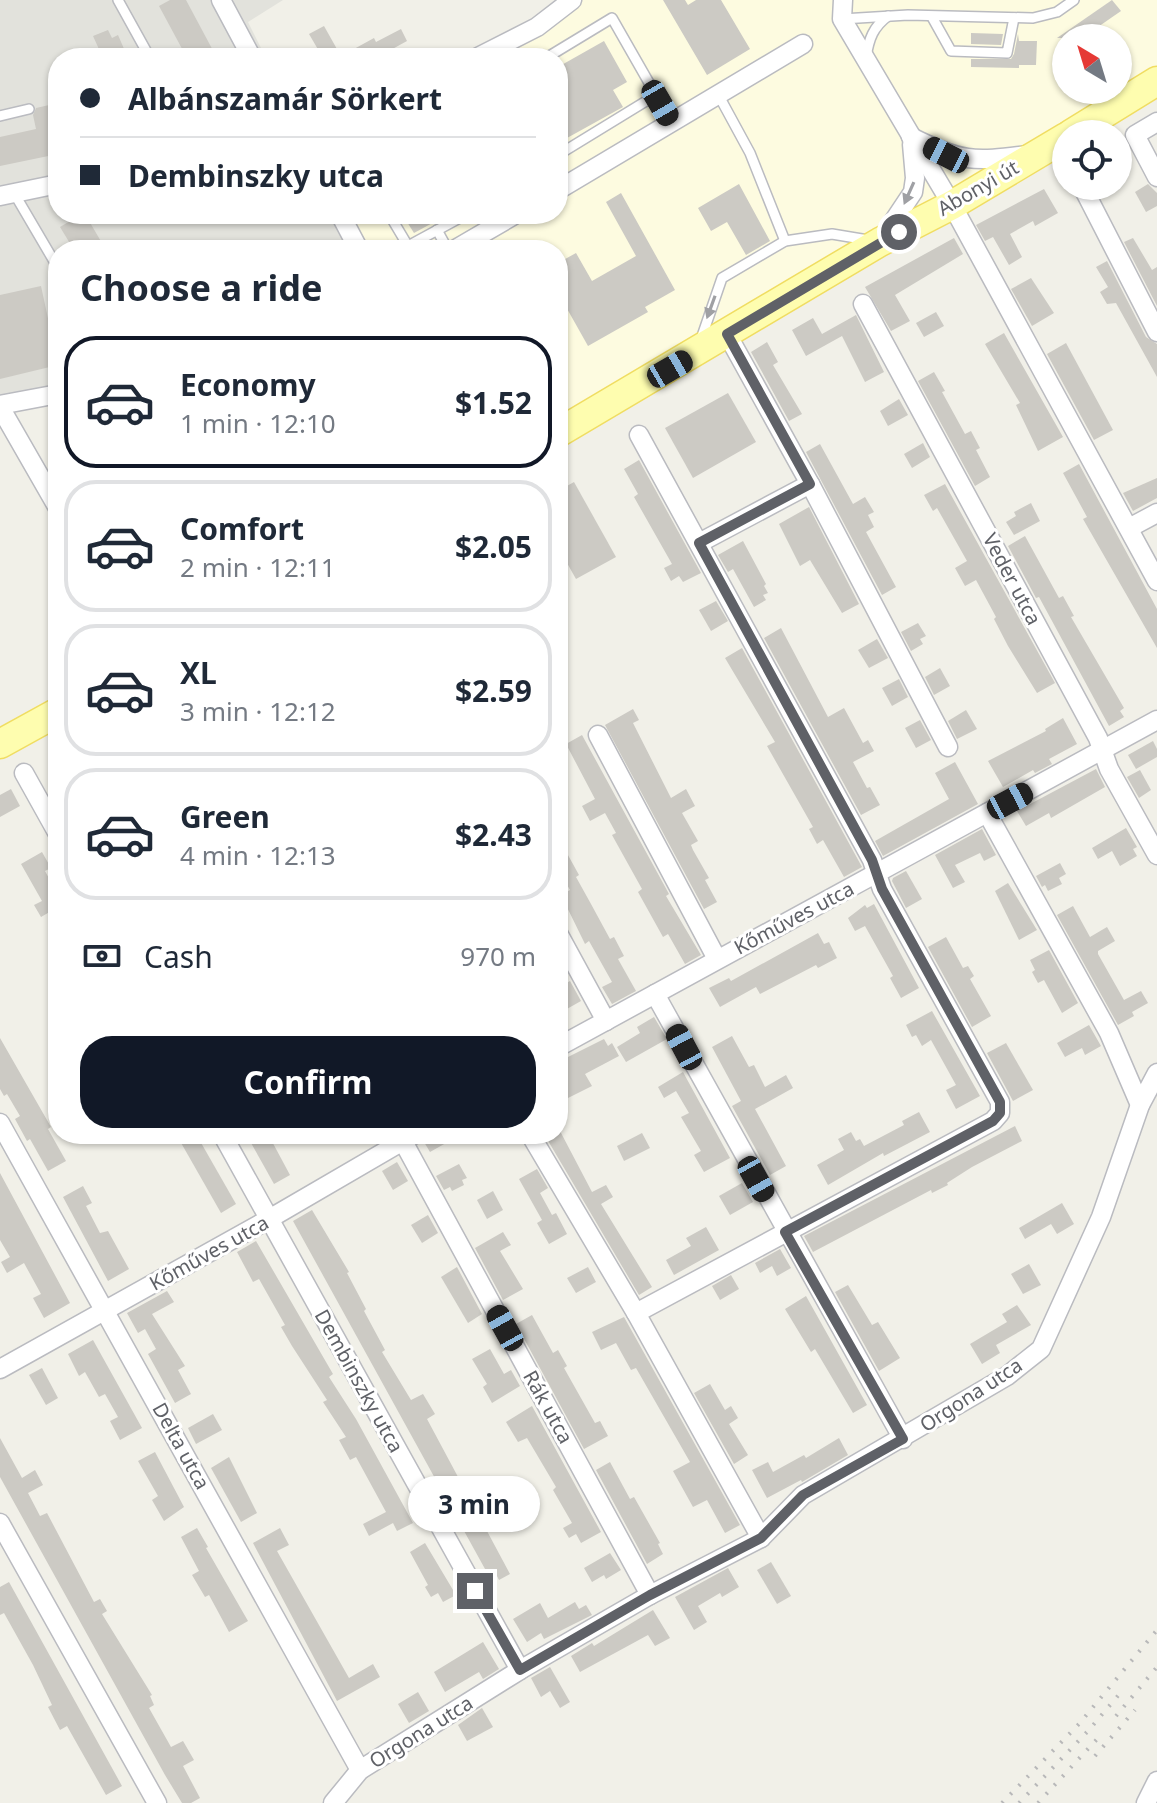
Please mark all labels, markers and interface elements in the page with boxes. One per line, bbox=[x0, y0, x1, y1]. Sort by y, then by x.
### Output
north arrow bbox=[1052, 24, 1132, 104]
map controls bbox=[1052, 24, 1132, 200]
car bbox=[638, 76, 682, 130]
text: Albánszamár Sörkert bbox=[128, 78, 442, 119]
button: locate bbox=[1052, 120, 1132, 200]
car bbox=[919, 133, 973, 177]
street label: Abonyi út bbox=[932, 153, 1023, 222]
text: Dembinszky utca bbox=[128, 155, 384, 196]
one-way arrow bbox=[902, 181, 915, 205]
route start bbox=[881, 214, 917, 250]
text: Choose a ride bbox=[80, 263, 322, 312]
one-way arrow bbox=[704, 295, 717, 319]
car bbox=[643, 347, 697, 391]
text: Economy bbox=[180, 364, 316, 405]
icon: car bbox=[84, 366, 156, 438]
text: $1.52 bbox=[455, 382, 532, 423]
text: 1 min · 12:10 bbox=[180, 405, 336, 441]
text: Comfort bbox=[180, 508, 304, 549]
icon: car bbox=[84, 510, 156, 582]
text: $2.05 bbox=[455, 526, 532, 567]
street label: Veder utca bbox=[977, 528, 1048, 629]
text: 2 min · 12:11 bbox=[180, 549, 336, 585]
text: XL bbox=[180, 652, 217, 693]
icon: car bbox=[84, 654, 156, 726]
text: $2.59 bbox=[455, 670, 532, 711]
text: 3 min · 12:12 bbox=[180, 693, 336, 729]
car bbox=[983, 779, 1037, 823]
text: Green bbox=[180, 796, 270, 837]
icon: car bbox=[84, 798, 156, 870]
text: $2.43 bbox=[455, 814, 532, 855]
text: 4 min · 12:13 bbox=[180, 837, 336, 873]
street label: Kőműves utca bbox=[729, 875, 858, 961]
icon: cash bbox=[80, 934, 124, 978]
text: Cash bbox=[144, 936, 213, 977]
text: 970 m bbox=[460, 938, 536, 974]
car bbox=[662, 1020, 706, 1074]
button: Confirm bbox=[80, 1036, 536, 1128]
car bbox=[734, 1152, 778, 1206]
street label: Kőműves utca bbox=[144, 1209, 273, 1296]
car bbox=[483, 1301, 527, 1355]
street label: Dembinszky utca bbox=[309, 1304, 410, 1457]
street label: Orgona utca bbox=[914, 1351, 1027, 1438]
street label: Rák utca bbox=[517, 1365, 580, 1448]
street label: Delta utca bbox=[147, 1398, 216, 1494]
callout: 3 min bbox=[409, 1475, 541, 1531]
text: 3 min bbox=[438, 1486, 510, 1522]
route end bbox=[457, 1573, 493, 1609]
street label: Orgona utca bbox=[364, 1689, 478, 1774]

